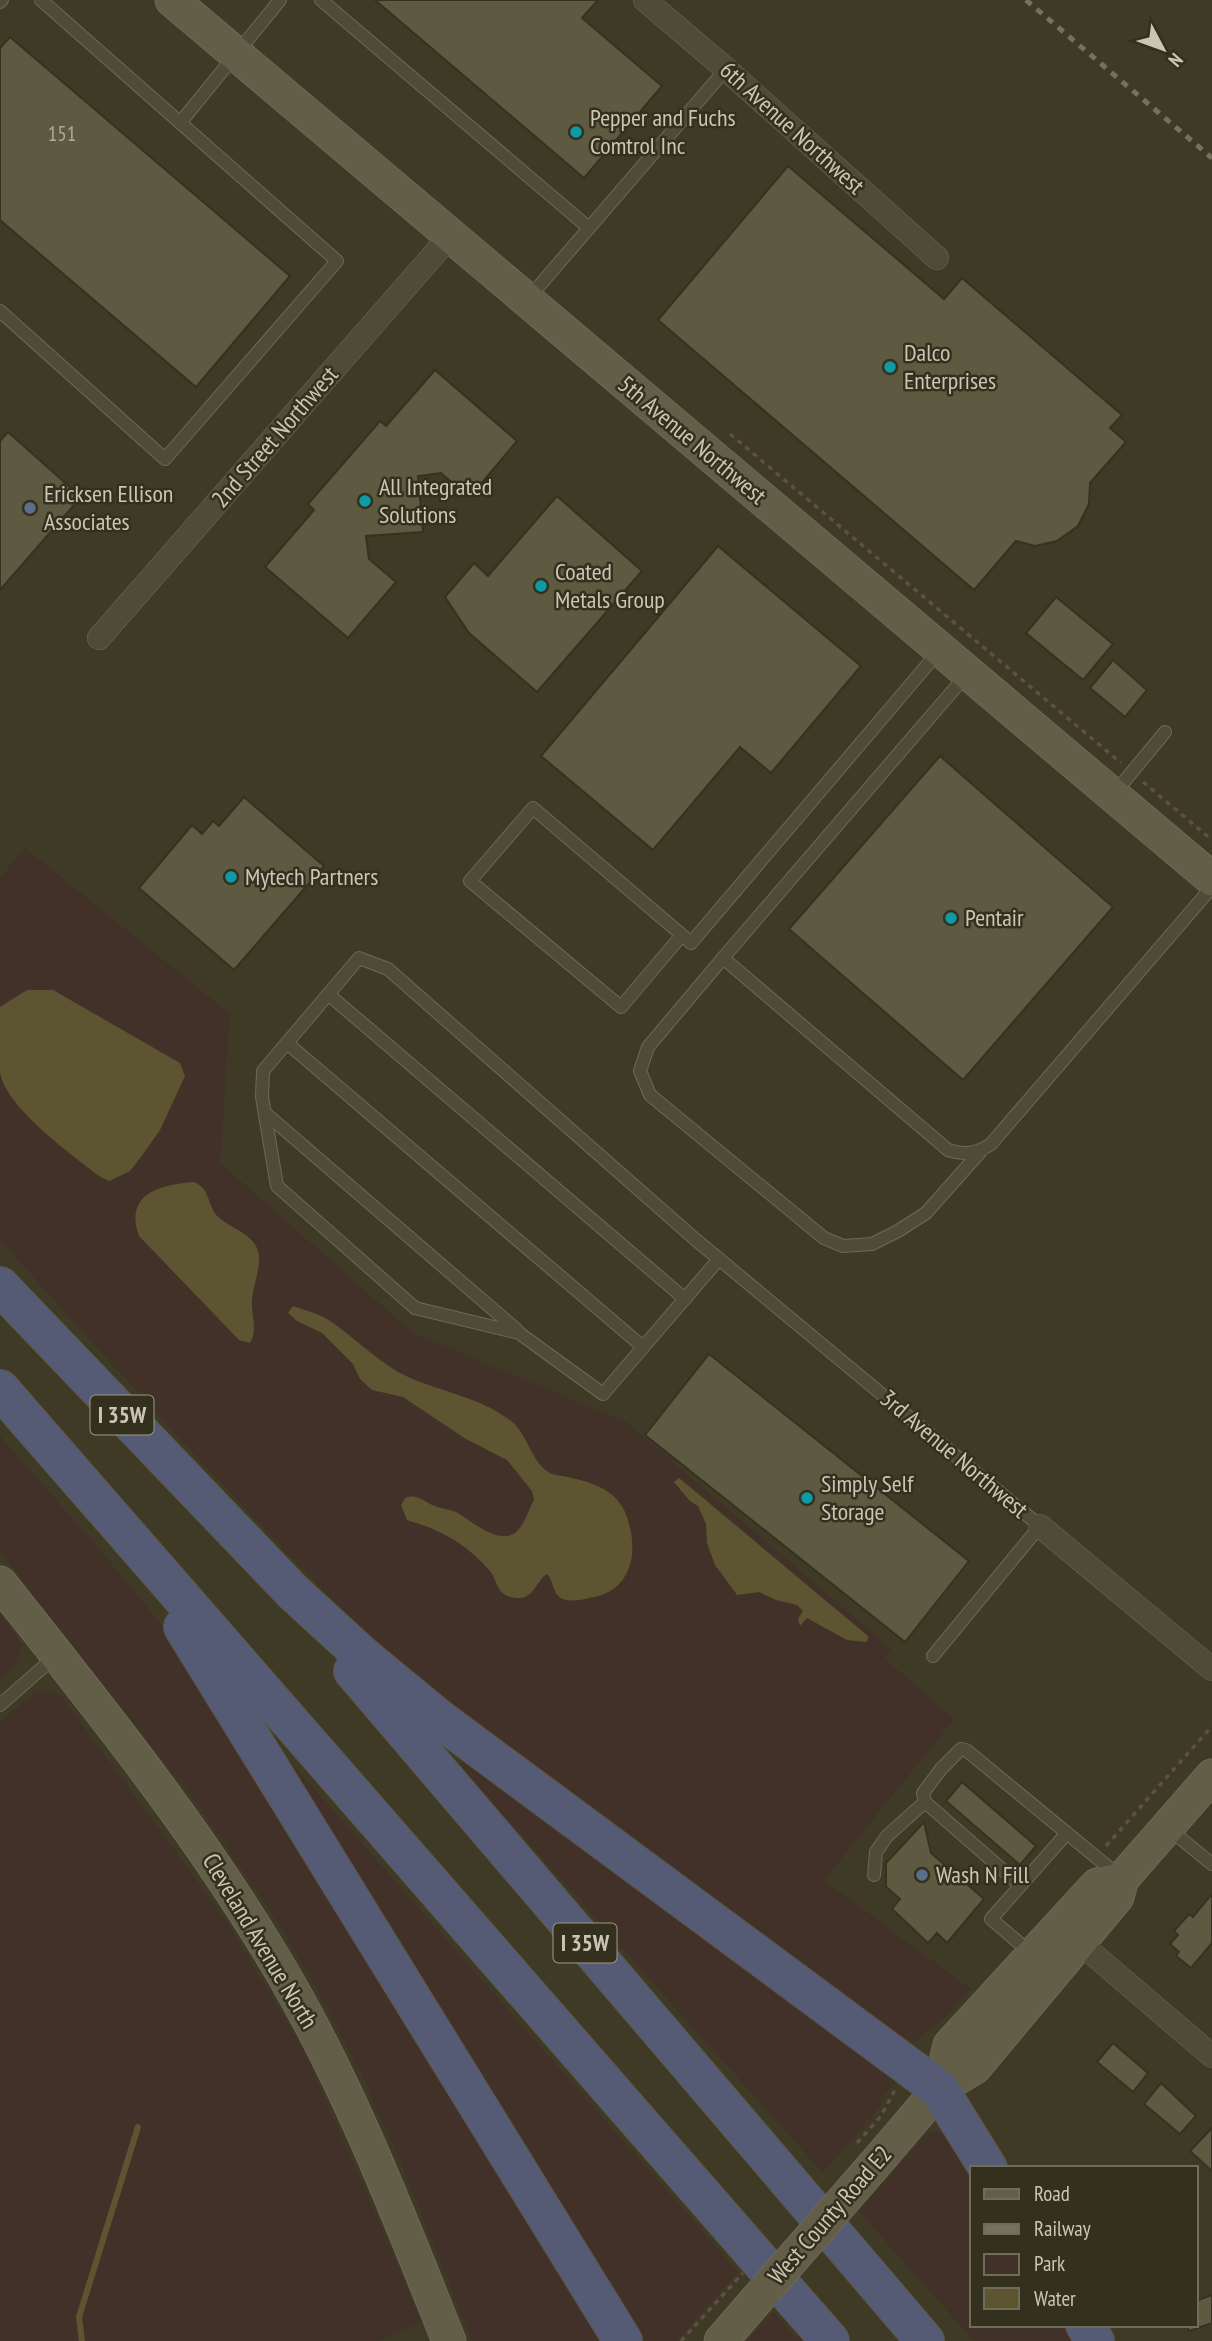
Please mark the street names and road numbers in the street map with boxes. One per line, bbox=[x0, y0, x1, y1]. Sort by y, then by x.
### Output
street label: 6th Avenue Northwest bbox=[713, 54, 872, 201]
street label: 2nd Street Northwest bbox=[205, 359, 345, 514]
street label: 5th Avenue Northwest bbox=[612, 368, 773, 511]
street label: 3rd Avenue Northwest bbox=[874, 1383, 1035, 1525]
road number: I 35W bbox=[90, 1396, 154, 1434]
street label: Cleveland Avenue North bbox=[196, 1847, 325, 2034]
road number: I 35W bbox=[554, 1924, 616, 1962]
street label: West County Road E2 bbox=[761, 2139, 898, 2290]

